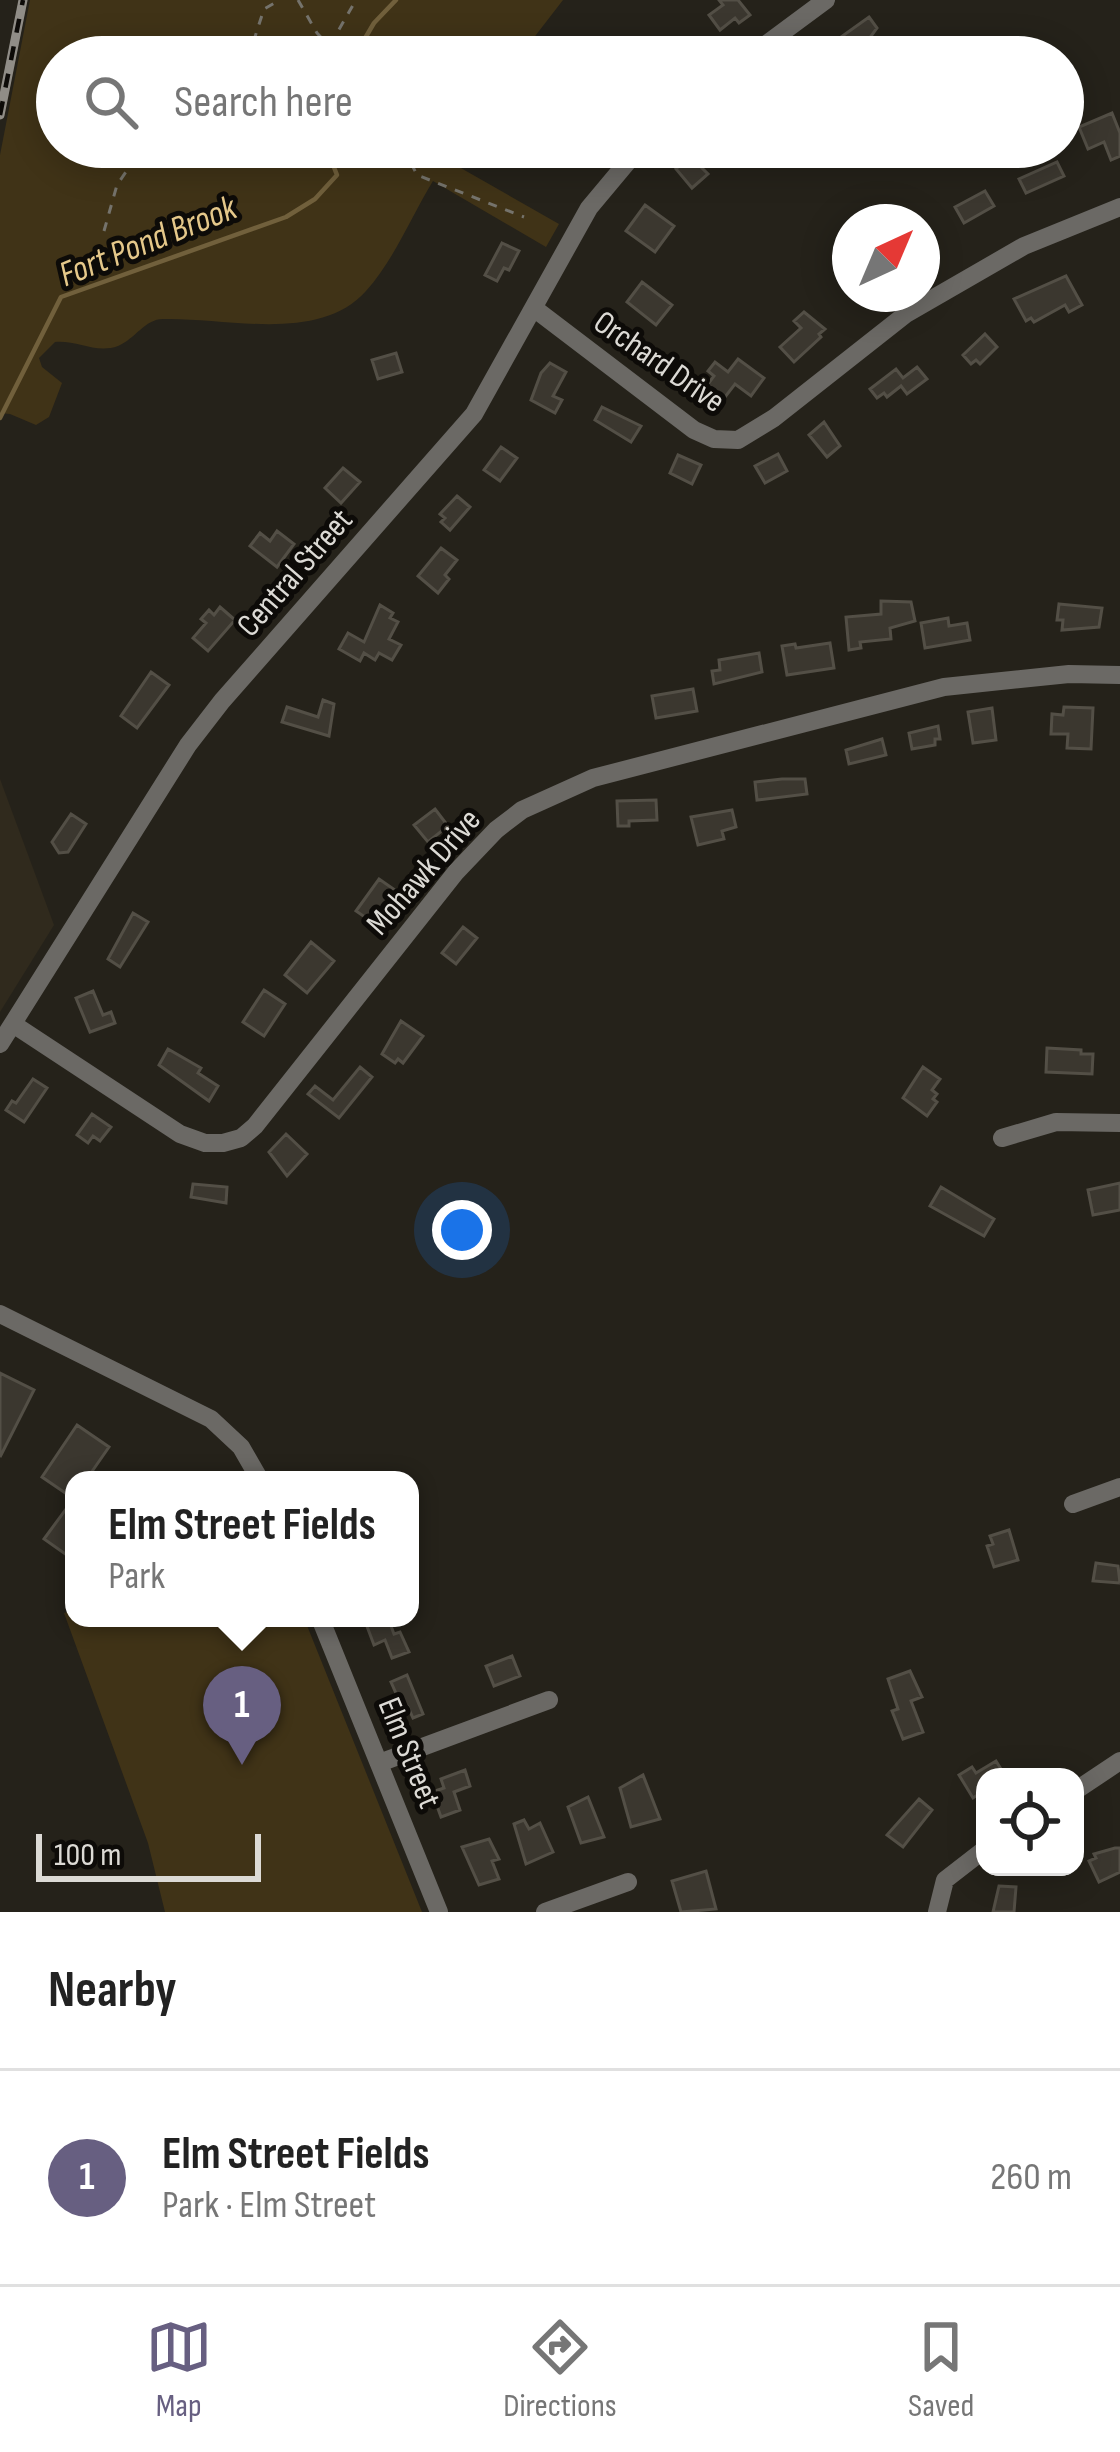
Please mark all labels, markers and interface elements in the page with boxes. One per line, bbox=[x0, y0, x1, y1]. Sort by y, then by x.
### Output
search box bbox=[36, 36, 1084, 168]
icon: search bbox=[78, 69, 144, 135]
text: Search here bbox=[174, 75, 353, 130]
water label: Fort Pond Brook bbox=[53, 186, 244, 297]
north arrow bbox=[832, 204, 940, 312]
street label: Orchard Drive bbox=[586, 302, 732, 422]
street label: Central Street bbox=[229, 501, 361, 645]
street label: Mohawk Drive bbox=[358, 801, 490, 943]
your location bbox=[432, 1200, 492, 1260]
popup bbox=[65, 1471, 419, 1627]
text: Elm Street Fields bbox=[108, 1498, 376, 1553]
text: Park bbox=[108, 1553, 165, 1600]
pin: 1 bbox=[203, 1666, 281, 1765]
street label: Elm Street bbox=[369, 1692, 449, 1814]
map controls bbox=[976, 1768, 1084, 1876]
button: locate bbox=[976, 1768, 1084, 1876]
scale bar bbox=[36, 1828, 261, 1881]
text: 100 m bbox=[54, 1835, 121, 1875]
text: Nearby bbox=[48, 1960, 177, 2021]
text: Elm Street Fields bbox=[162, 2127, 430, 2182]
text: 1 bbox=[79, 2154, 95, 2201]
text: 260 m bbox=[990, 2154, 1072, 2201]
text: Park · Elm Street bbox=[162, 2182, 376, 2229]
tab: Map bbox=[146, 2314, 212, 2426]
tab: Directions bbox=[503, 2314, 617, 2426]
tab: Saved bbox=[908, 2314, 974, 2426]

